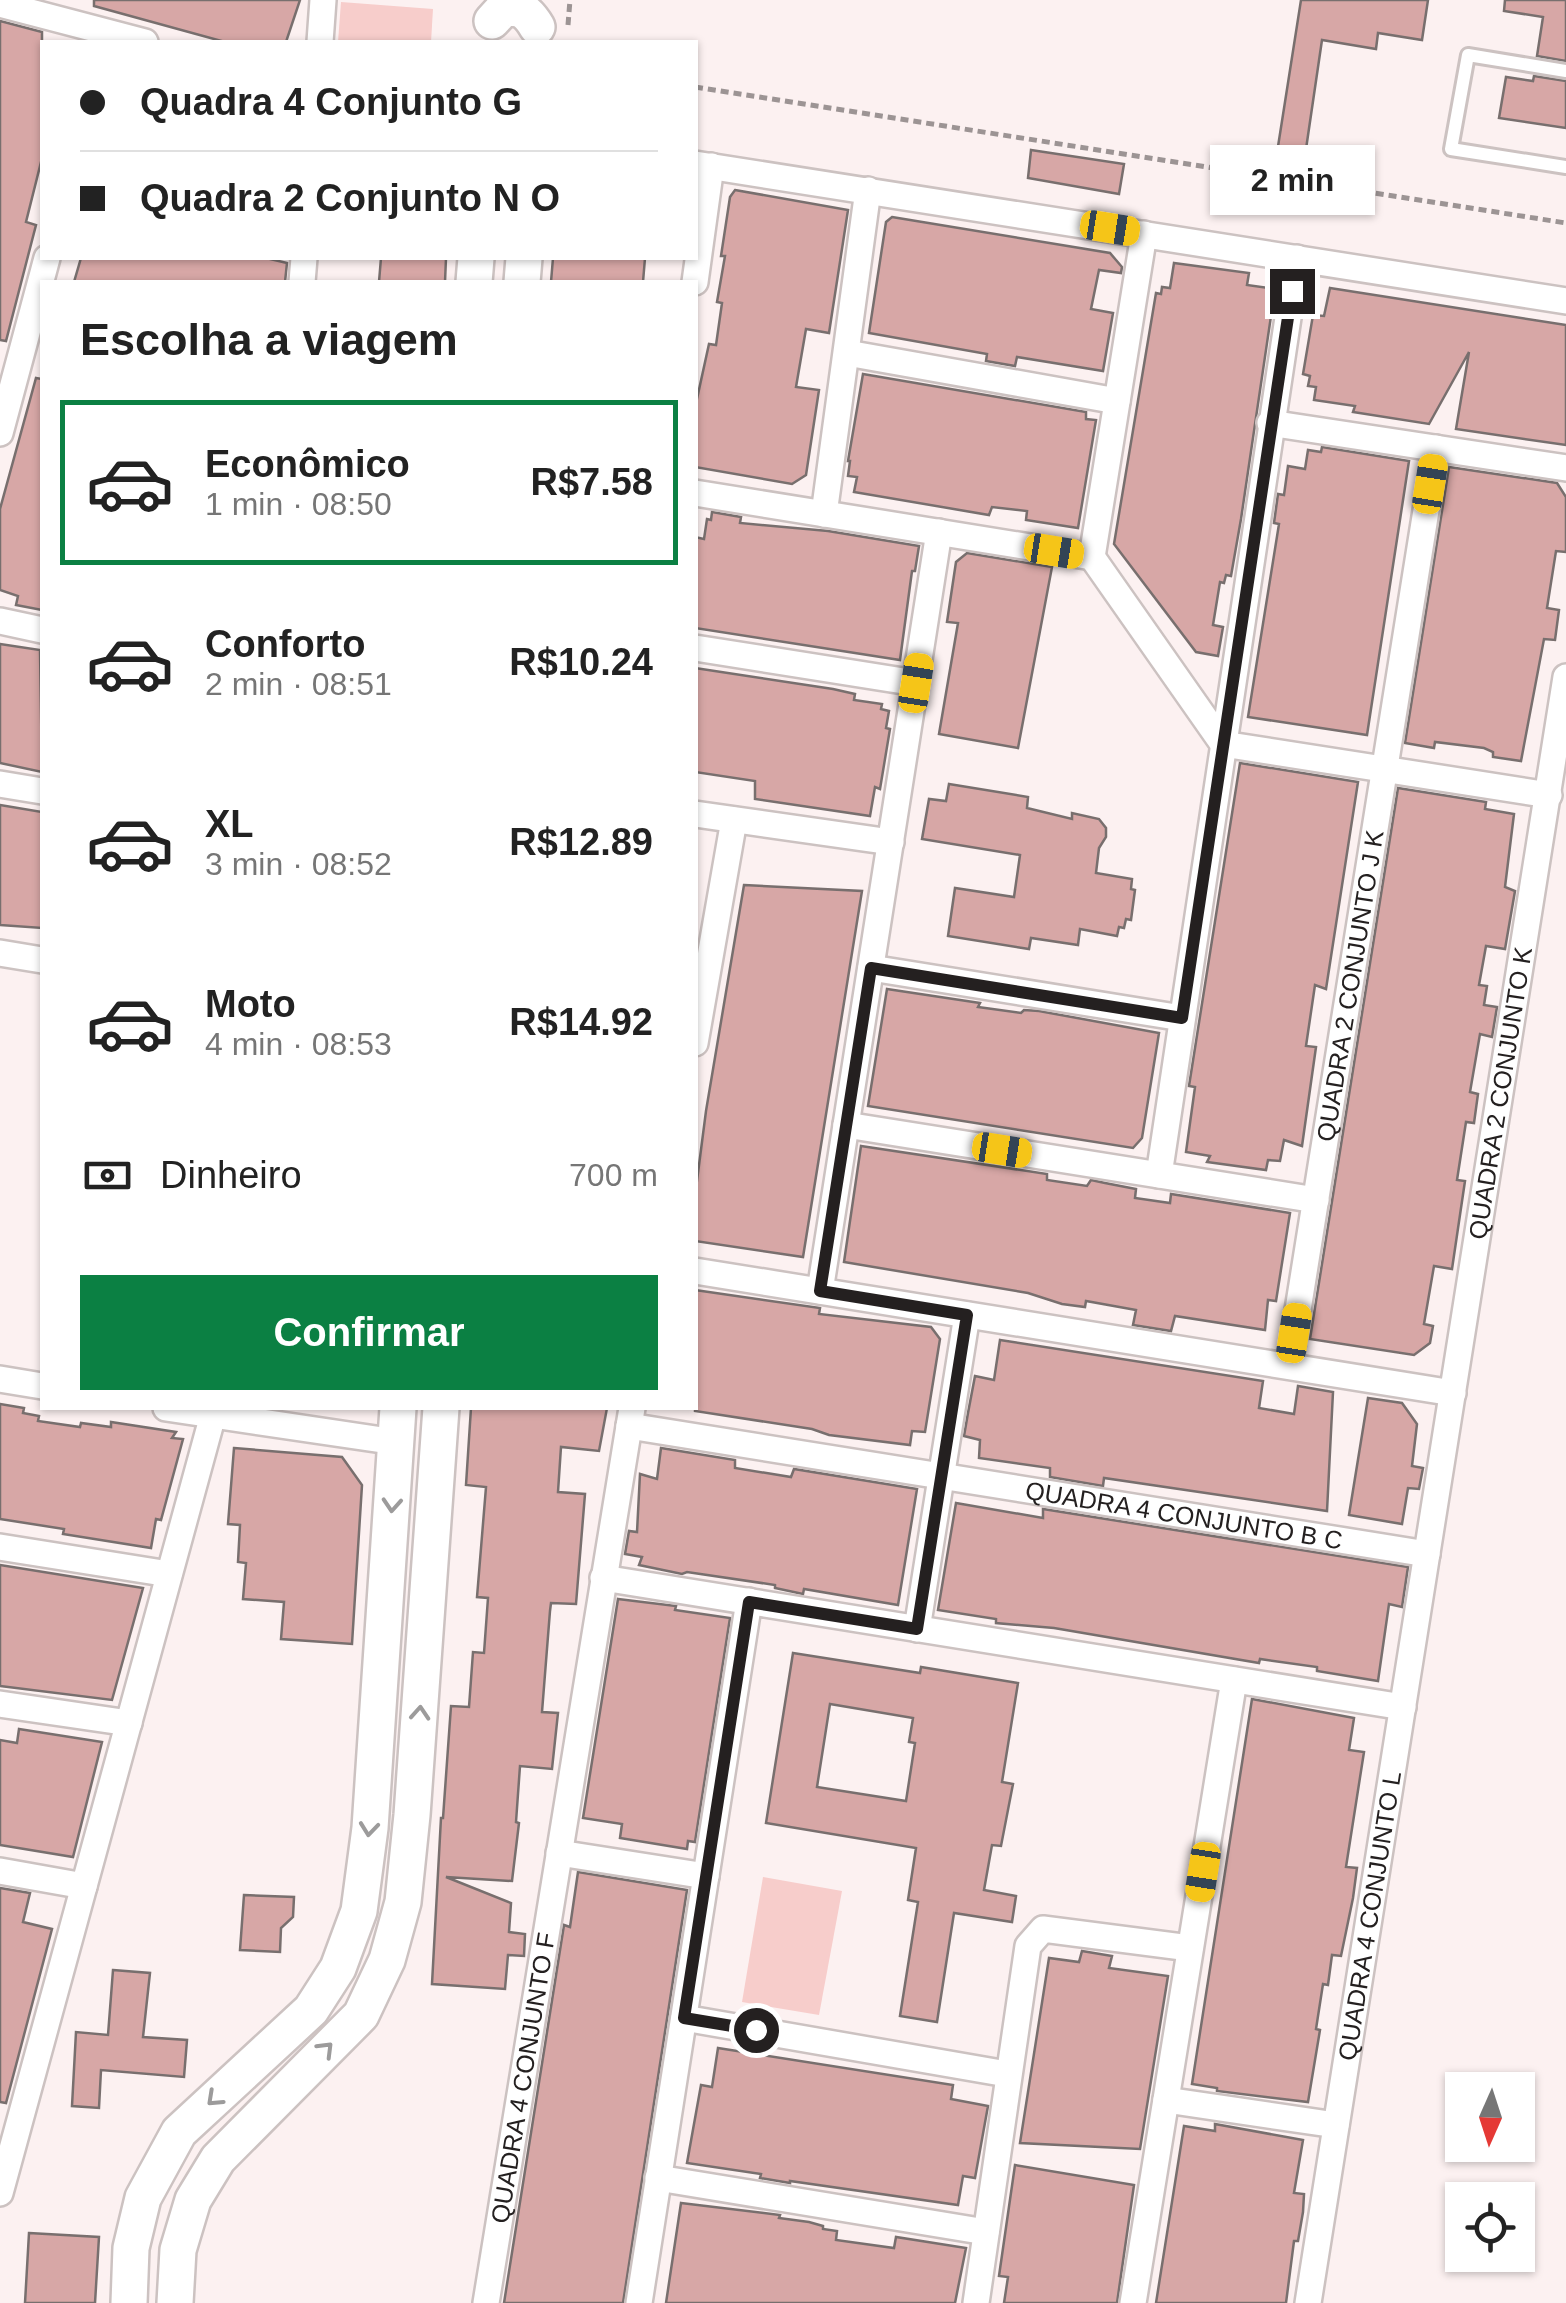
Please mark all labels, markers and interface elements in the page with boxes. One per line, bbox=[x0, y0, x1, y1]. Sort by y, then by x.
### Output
text: Quadra 4 Conjunto G bbox=[140, 81, 522, 123]
callout: 2 min bbox=[1210, 146, 1374, 216]
text: 2 min bbox=[1251, 162, 1334, 198]
text: Quadra 2 Conjunto N O bbox=[140, 177, 560, 219]
car bbox=[1078, 208, 1142, 248]
route end bbox=[1270, 269, 1315, 314]
text: Escolha a viagem bbox=[80, 314, 458, 365]
icon: car bbox=[85, 438, 175, 528]
text: Econômico bbox=[205, 443, 410, 485]
car bbox=[1410, 452, 1450, 516]
text: R$7.58 bbox=[530, 461, 653, 503]
text: 1 min · 08:50 bbox=[205, 486, 392, 522]
car bbox=[1022, 531, 1086, 571]
icon: car bbox=[85, 618, 175, 708]
text: Conforto bbox=[205, 623, 365, 665]
text: R$10.24 bbox=[509, 641, 653, 683]
car bbox=[896, 651, 936, 715]
text: 2 min · 08:51 bbox=[205, 666, 392, 702]
icon: car bbox=[85, 798, 175, 888]
text: XL bbox=[205, 803, 254, 845]
text: R$12.89 bbox=[509, 821, 653, 863]
street label: QUADRA 2 CONJUNTO J K bbox=[1311, 828, 1389, 1144]
text: 3 min · 08:52 bbox=[205, 846, 392, 882]
street label: QUADRA 2 CONJUNTO K bbox=[1463, 945, 1537, 1241]
icon: car bbox=[85, 978, 175, 1068]
text: Moto bbox=[205, 983, 296, 1025]
text: R$14.92 bbox=[509, 1001, 653, 1043]
text: 4 min · 08:53 bbox=[205, 1026, 392, 1062]
car bbox=[970, 1130, 1034, 1170]
icon: cash bbox=[80, 1148, 135, 1203]
text: Dinheiro bbox=[160, 1154, 302, 1196]
text: 700 m bbox=[569, 1157, 658, 1193]
button: Confirmar bbox=[80, 1275, 658, 1390]
car bbox=[1274, 1301, 1314, 1365]
street label: QUADRA 4 CONJUNTO B C bbox=[1023, 1476, 1344, 1554]
one-way arrow bbox=[381, 1497, 403, 1513]
one-way arrow bbox=[408, 1704, 430, 1720]
street label: QUADRA 4 CONJUNTO L bbox=[1333, 1769, 1406, 2063]
one-way arrow bbox=[359, 1821, 381, 1837]
car bbox=[1183, 1840, 1223, 1904]
street label: QUADRA 4 CONJUNTO F bbox=[485, 1931, 560, 2225]
route start bbox=[734, 2008, 779, 2053]
one-way arrow bbox=[315, 2043, 333, 2061]
north arrow bbox=[1445, 2072, 1535, 2162]
map controls bbox=[1445, 2072, 1535, 2272]
one-way arrow bbox=[208, 2088, 226, 2106]
button: locate bbox=[1445, 2182, 1535, 2272]

